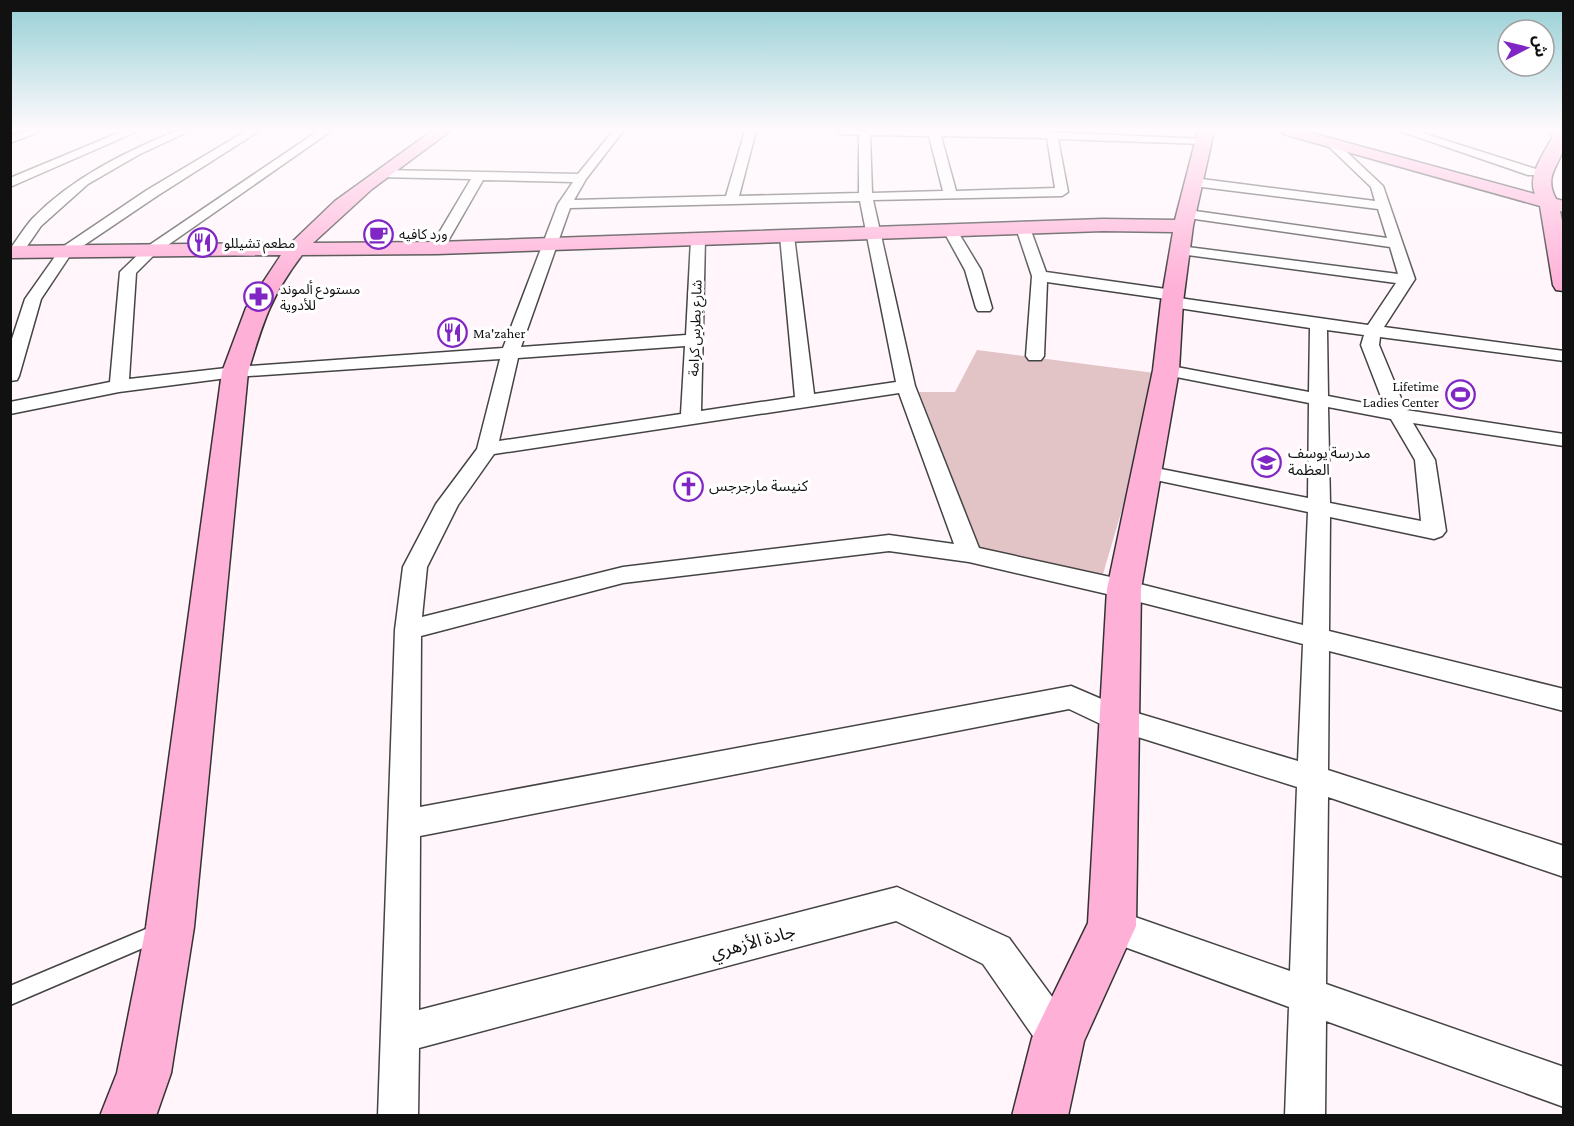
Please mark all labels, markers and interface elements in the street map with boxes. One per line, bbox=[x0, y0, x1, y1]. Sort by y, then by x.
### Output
north arrow bbox=[1496, 18, 1556, 78]
text: ش bbox=[1530, 34, 1550, 58]
cafe icon: ورد كافيه bbox=[362, 218, 394, 250]
place label: ورد كافيه bbox=[399, 226, 447, 243]
restaurant icon: مطعم تشيللو bbox=[187, 227, 219, 259]
place label: مطعم تشيللو bbox=[224, 235, 295, 254]
street label: شارع بطرس كرامة bbox=[685, 279, 708, 377]
place label: مستودع ألموند للأدوية bbox=[280, 280, 360, 314]
pharmacy icon: مستودع ألموند للأدوية bbox=[243, 281, 275, 313]
restaurant icon: Ma'zaher bbox=[436, 317, 468, 349]
place label: Ma'zaher bbox=[473, 325, 525, 341]
place label: Lifetime Ladies Center bbox=[1363, 378, 1439, 410]
sports icon: Lifetime Ladies Center bbox=[1444, 378, 1476, 410]
place label: مدرسة يوسف العظمة bbox=[1288, 445, 1371, 478]
school or university icon: مدرسة يوسف العظمة bbox=[1251, 446, 1283, 478]
church icon: كنيسة مارجرجس bbox=[672, 470, 704, 502]
place label: كنيسة مارجرجس bbox=[709, 478, 809, 495]
street label: جادة الأزهري bbox=[708, 921, 798, 966]

